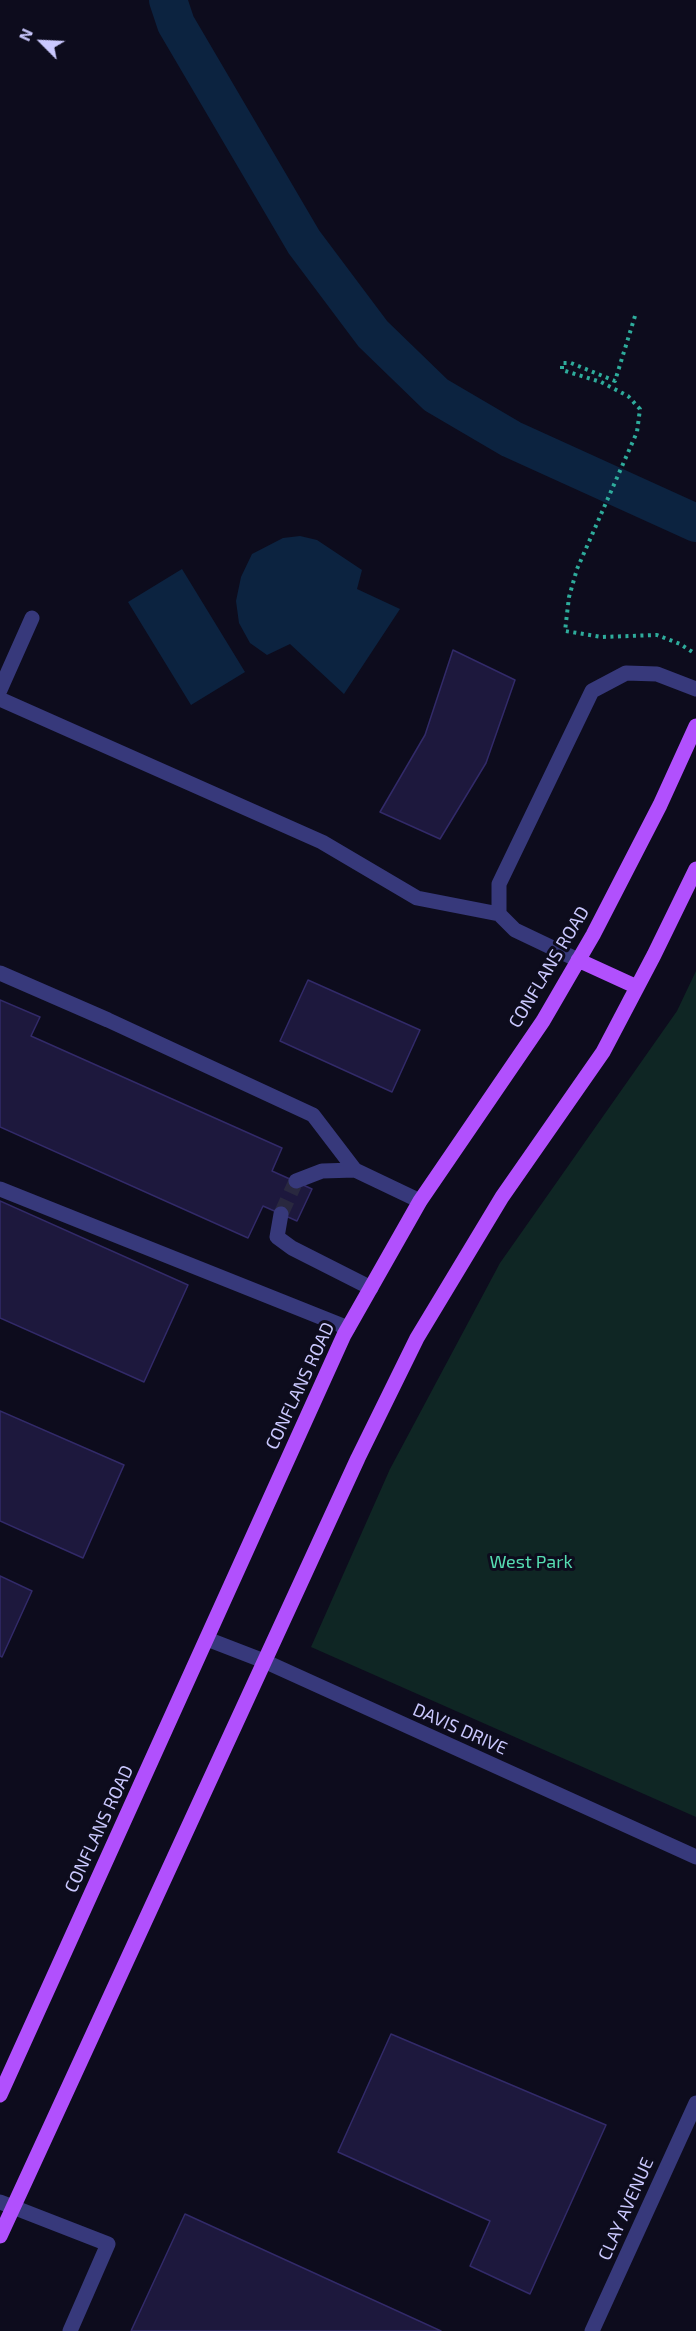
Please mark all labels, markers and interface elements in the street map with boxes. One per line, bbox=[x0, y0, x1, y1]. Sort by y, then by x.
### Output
north arrow bbox=[12, 12, 72, 72]
text: N bbox=[14, 25, 36, 44]
street label: CONFLANS ROAD bbox=[504, 902, 594, 1032]
street label: CONFLANS ROAD bbox=[261, 1319, 339, 1453]
park label: West Park bbox=[489, 1551, 573, 1573]
street label: DAVIS DRIVE bbox=[409, 1699, 511, 1759]
street label: CONFLANS ROAD bbox=[60, 1762, 138, 1896]
street label: CLAY AVENUE bbox=[594, 2154, 658, 2264]

